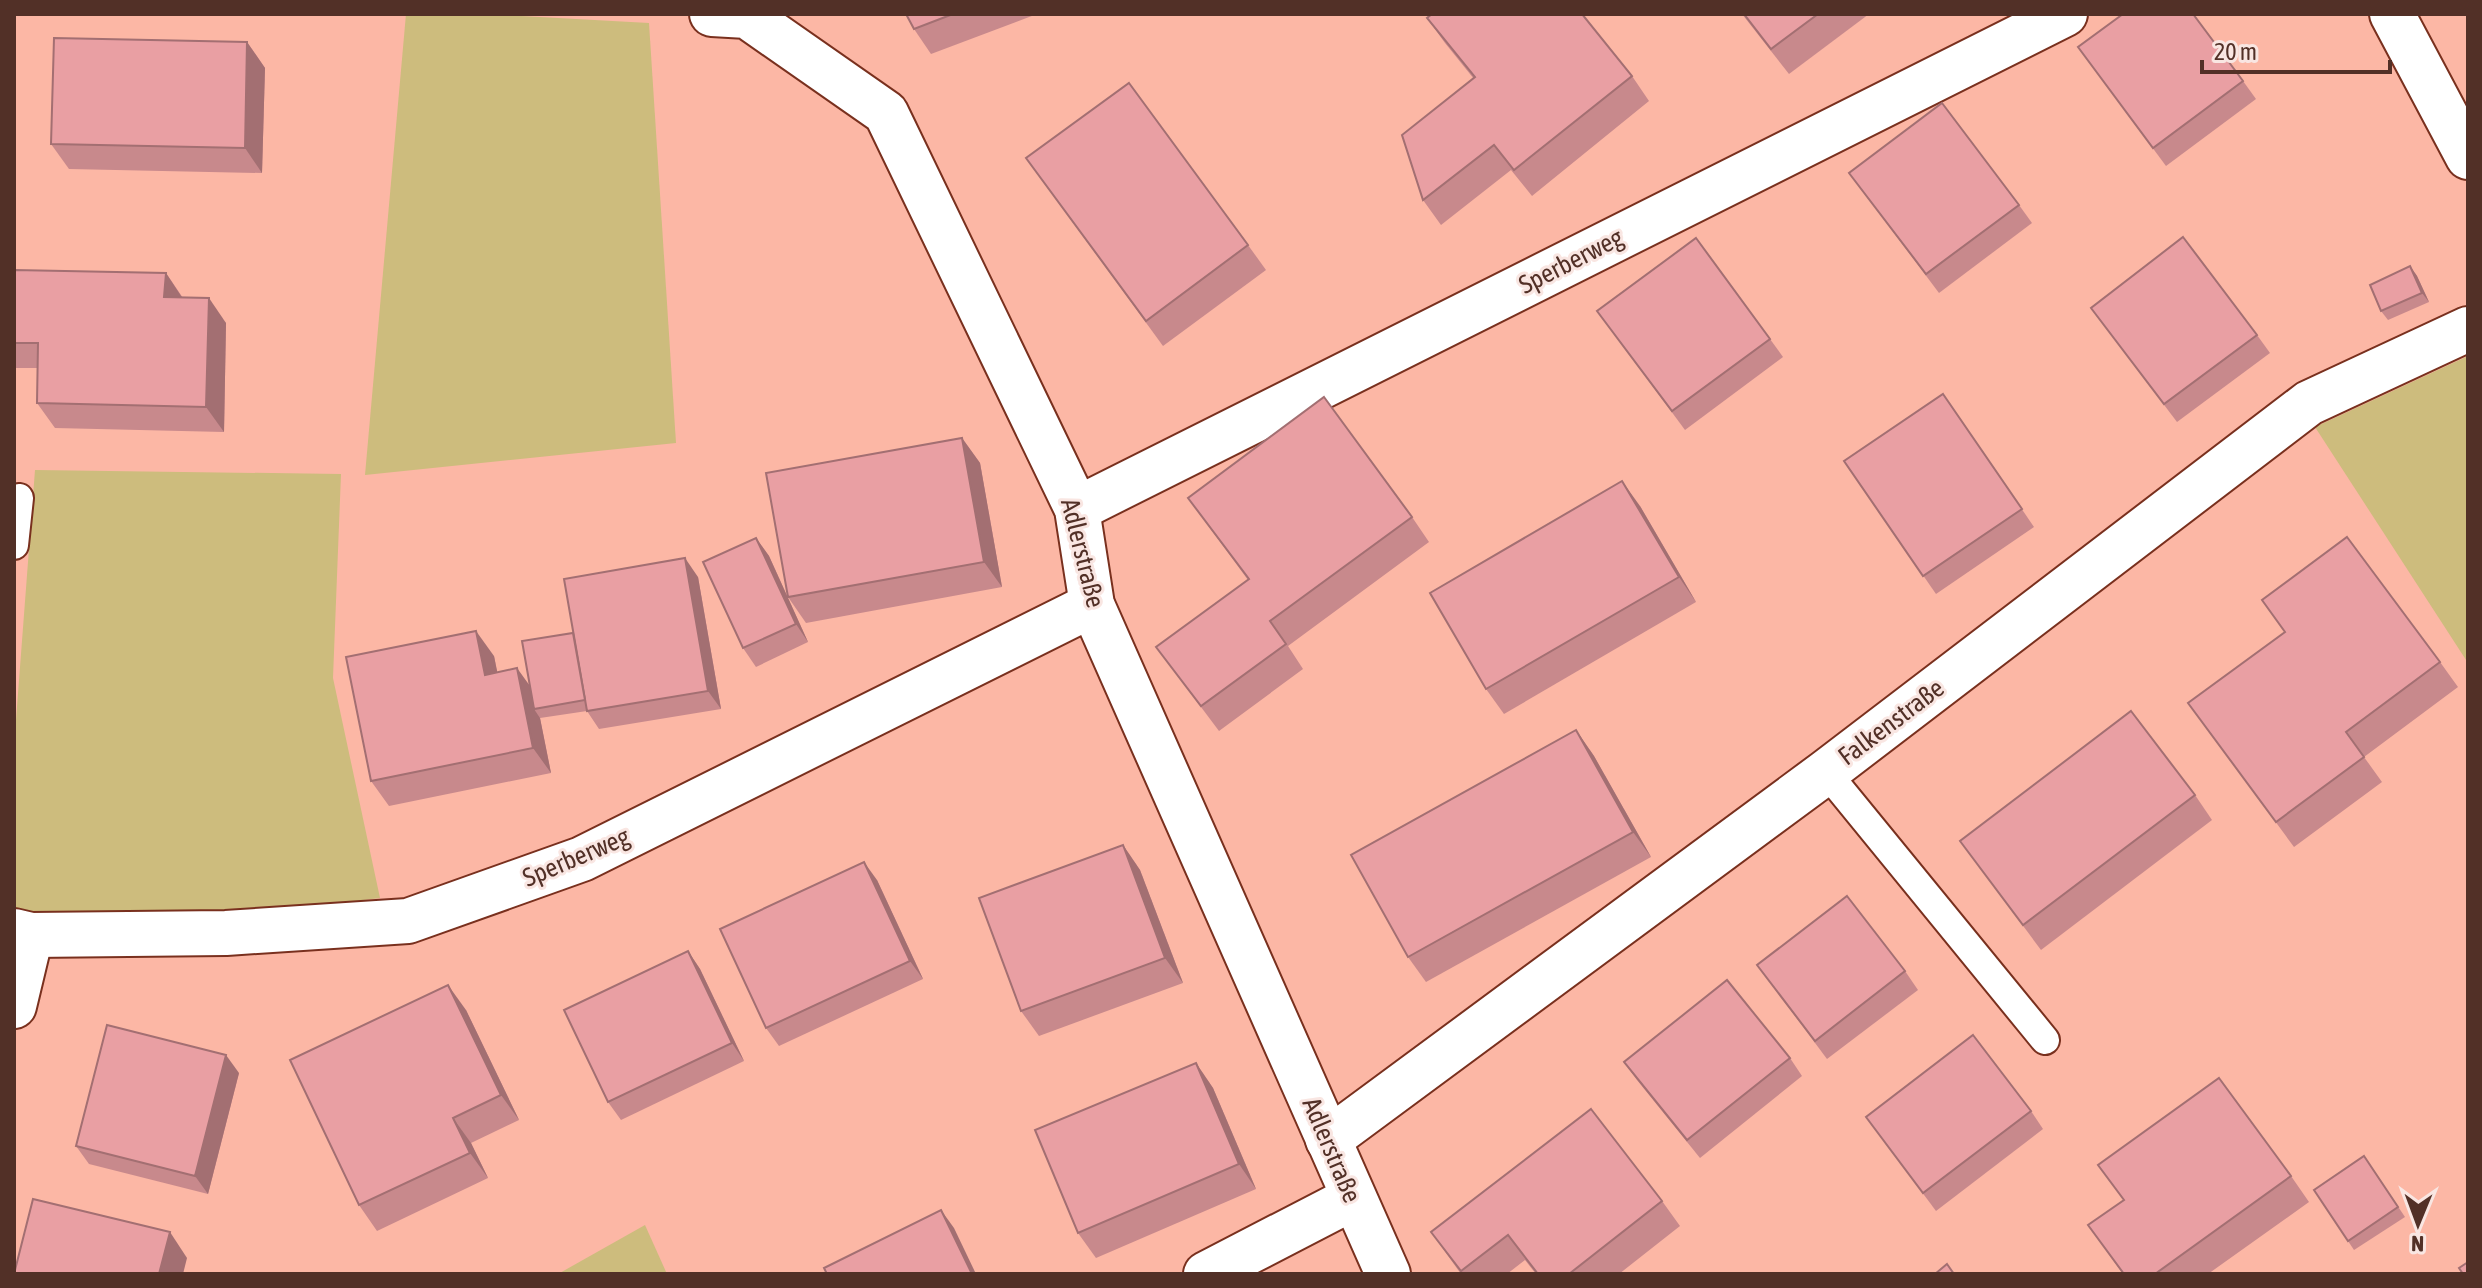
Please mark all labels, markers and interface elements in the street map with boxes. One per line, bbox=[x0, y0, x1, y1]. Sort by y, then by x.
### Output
scale bar bbox=[2202, 24, 2390, 74]
text: 20 m bbox=[2214, 38, 2257, 65]
street label: Sperberweg bbox=[1514, 222, 1629, 300]
street label: Adlerstraße bbox=[1055, 495, 1111, 611]
street label: Falkenstraße bbox=[1832, 673, 1950, 771]
street label: Sperberweg bbox=[518, 821, 635, 893]
street label: Adlerstraße bbox=[1296, 1093, 1368, 1207]
north arrow bbox=[2378, 1184, 2458, 1264]
text: N bbox=[2411, 1231, 2424, 1257]

